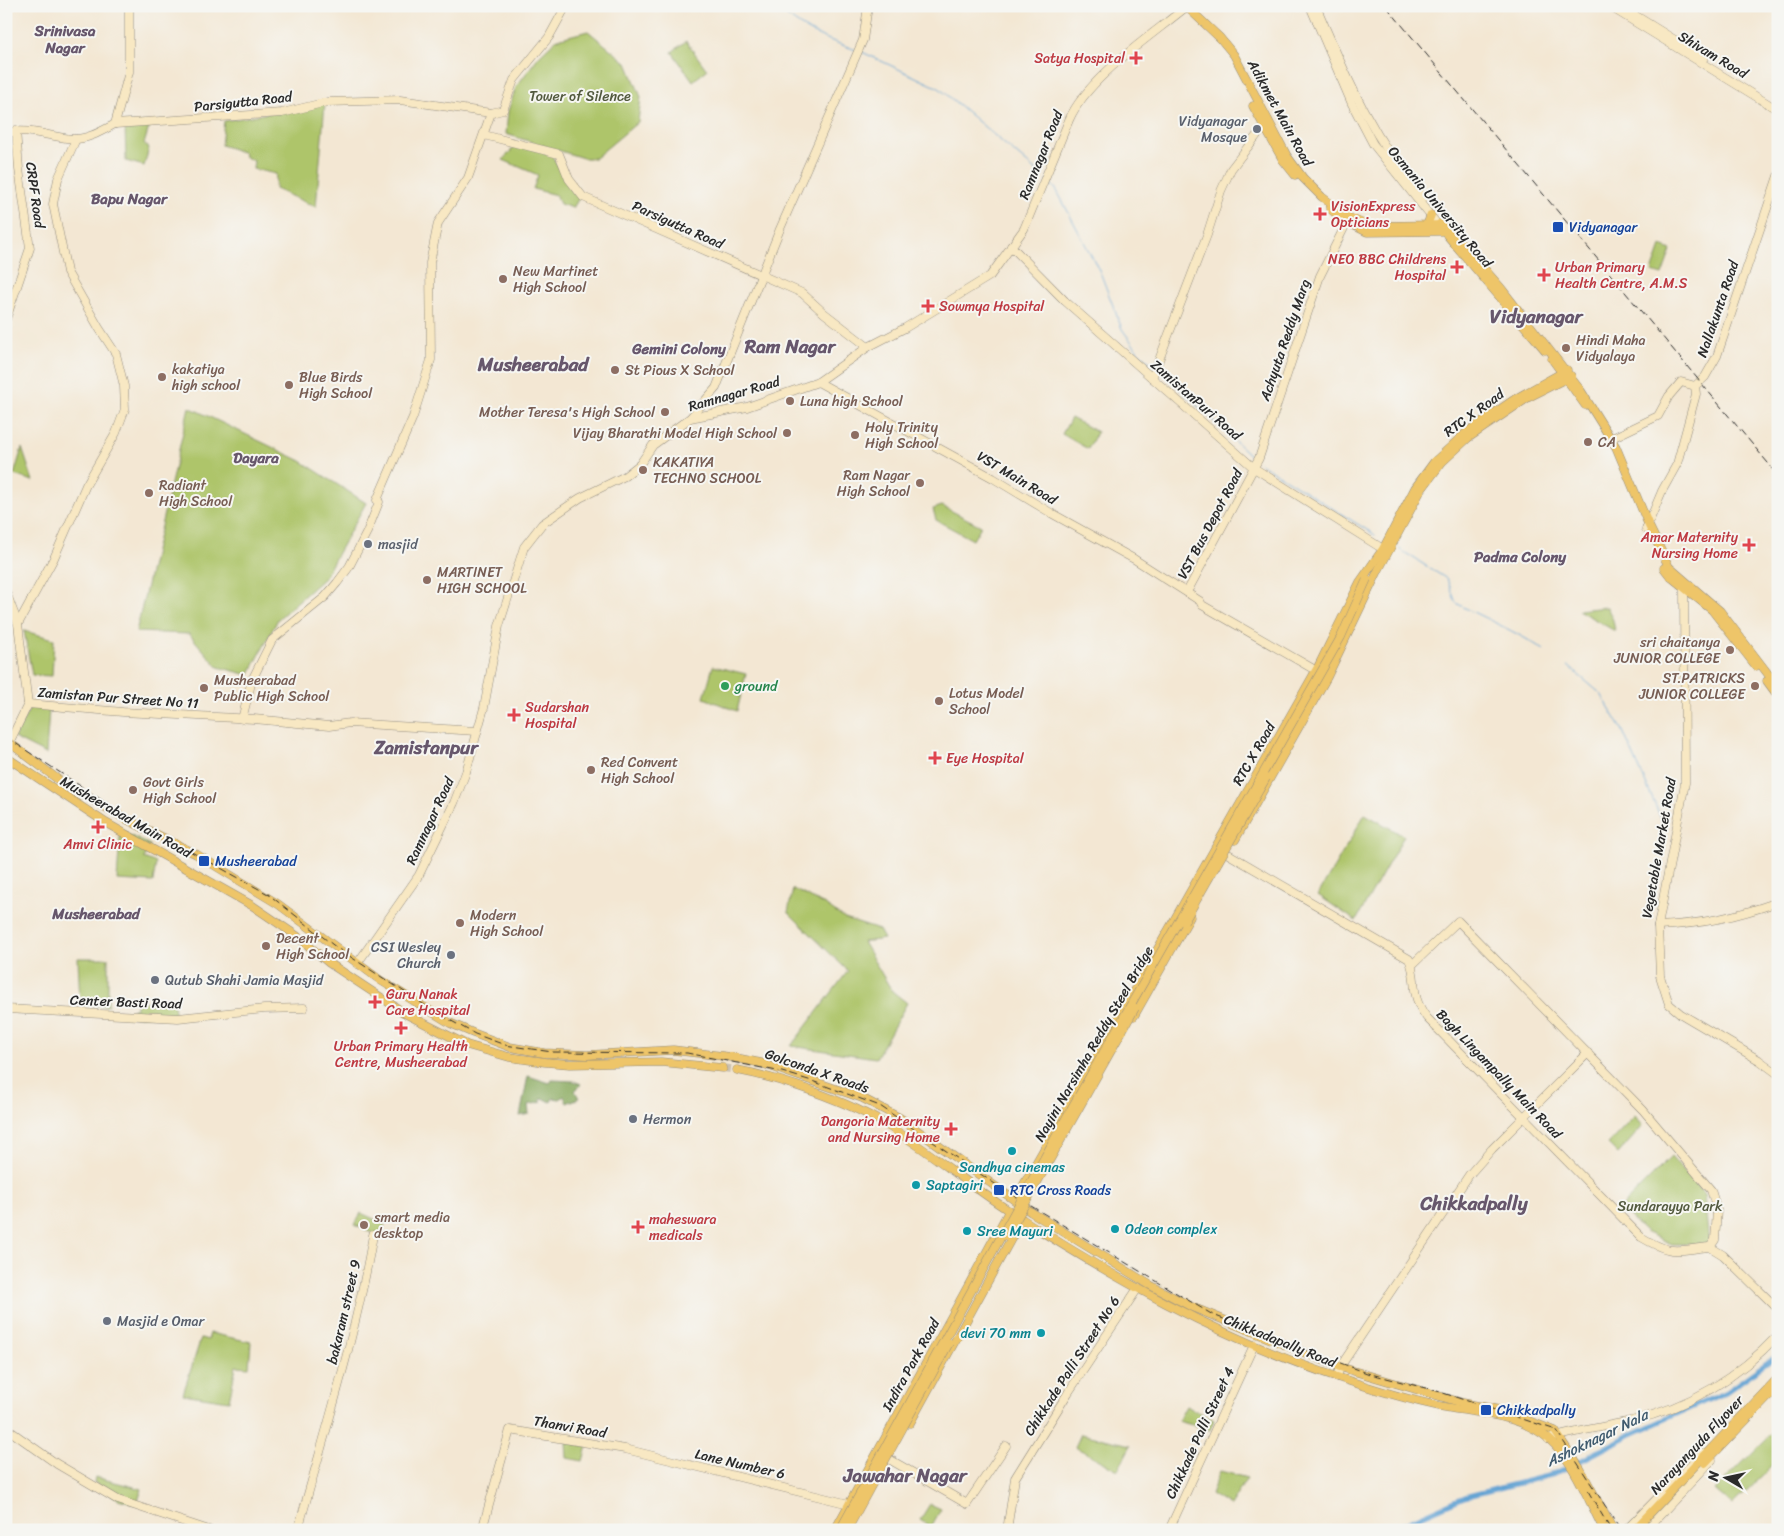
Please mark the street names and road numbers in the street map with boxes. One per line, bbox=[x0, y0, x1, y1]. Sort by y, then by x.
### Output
street label: Shivam Road bbox=[1673, 24, 1754, 87]
street label: Adikmet Main Road bbox=[1240, 54, 1321, 173]
street label: Parsigutta Road bbox=[193, 84, 295, 120]
street label: Ramnagar Road bbox=[1012, 105, 1071, 203]
street label: Osmania University Road bbox=[1381, 140, 1500, 275]
street label: CRPF Road bbox=[18, 160, 52, 231]
street label: Parsigutta Road bbox=[628, 194, 730, 257]
street label: Nallakunta Road bbox=[1690, 256, 1747, 361]
street label: Achyuta Reddy Marg bbox=[1252, 276, 1318, 405]
street label: ZamistanPuri Road bbox=[1144, 353, 1249, 448]
street label: Ramnagar Road bbox=[685, 369, 784, 419]
street label: RTC X Road bbox=[1438, 381, 1511, 444]
street label: VST Main Road bbox=[972, 444, 1063, 513]
street label: VST Bus Depot Road bbox=[1170, 463, 1251, 584]
street label: Zamistan Pur Street No 11 bbox=[37, 680, 199, 716]
street label: RTC X Road bbox=[1226, 716, 1283, 791]
street label: Musheerabad Main Road bbox=[55, 769, 198, 866]
street label: Ramnagar Road bbox=[399, 772, 462, 869]
street label: Vegetable Market Road bbox=[1634, 774, 1684, 920]
street label: Nayini Narsimha Reddy Steel Bridge bbox=[1027, 941, 1161, 1147]
street label: Center Basti Road bbox=[70, 988, 184, 1017]
street label: Bagh Lingampally Main Road bbox=[1430, 1003, 1569, 1146]
street label: Golconda X Roads bbox=[761, 1041, 873, 1101]
street label: bakaram street 9 bbox=[320, 1257, 368, 1367]
street label: Chikkade Palli Street No 6 bbox=[1017, 1291, 1127, 1441]
street label: Chikkadapally Road bbox=[1220, 1307, 1342, 1376]
street label: Indira Park Road bbox=[875, 1312, 948, 1417]
street label: Chikkade Palli Street 4 bbox=[1158, 1363, 1242, 1503]
street label: Narayanguda Flyover bbox=[1647, 1392, 1747, 1498]
street label: Thanvi Road bbox=[532, 1408, 610, 1446]
street label: Lane Number 6 bbox=[692, 1441, 788, 1487]

